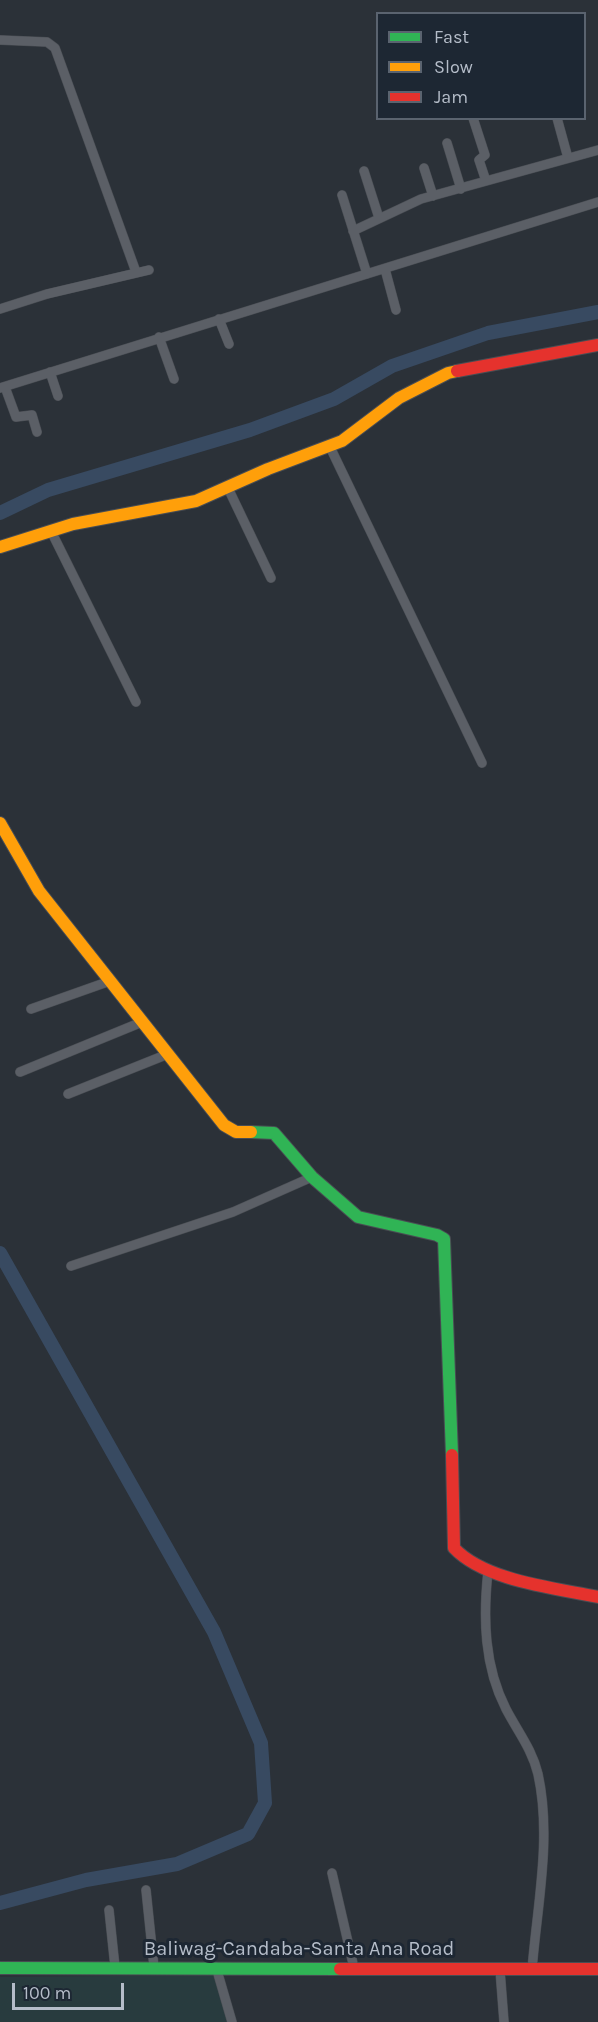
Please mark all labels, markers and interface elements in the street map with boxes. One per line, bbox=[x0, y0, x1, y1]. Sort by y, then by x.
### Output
legend bbox=[376, 12, 586, 120]
text: Fast bbox=[434, 26, 469, 48]
text: Slow bbox=[434, 56, 473, 78]
text: Jam bbox=[434, 86, 468, 108]
street label: Baliwag-Candaba-Santa Ana Road bbox=[144, 1937, 454, 1961]
scale bar bbox=[15, 1971, 128, 2009]
text: 100 m bbox=[23, 1982, 71, 2004]

